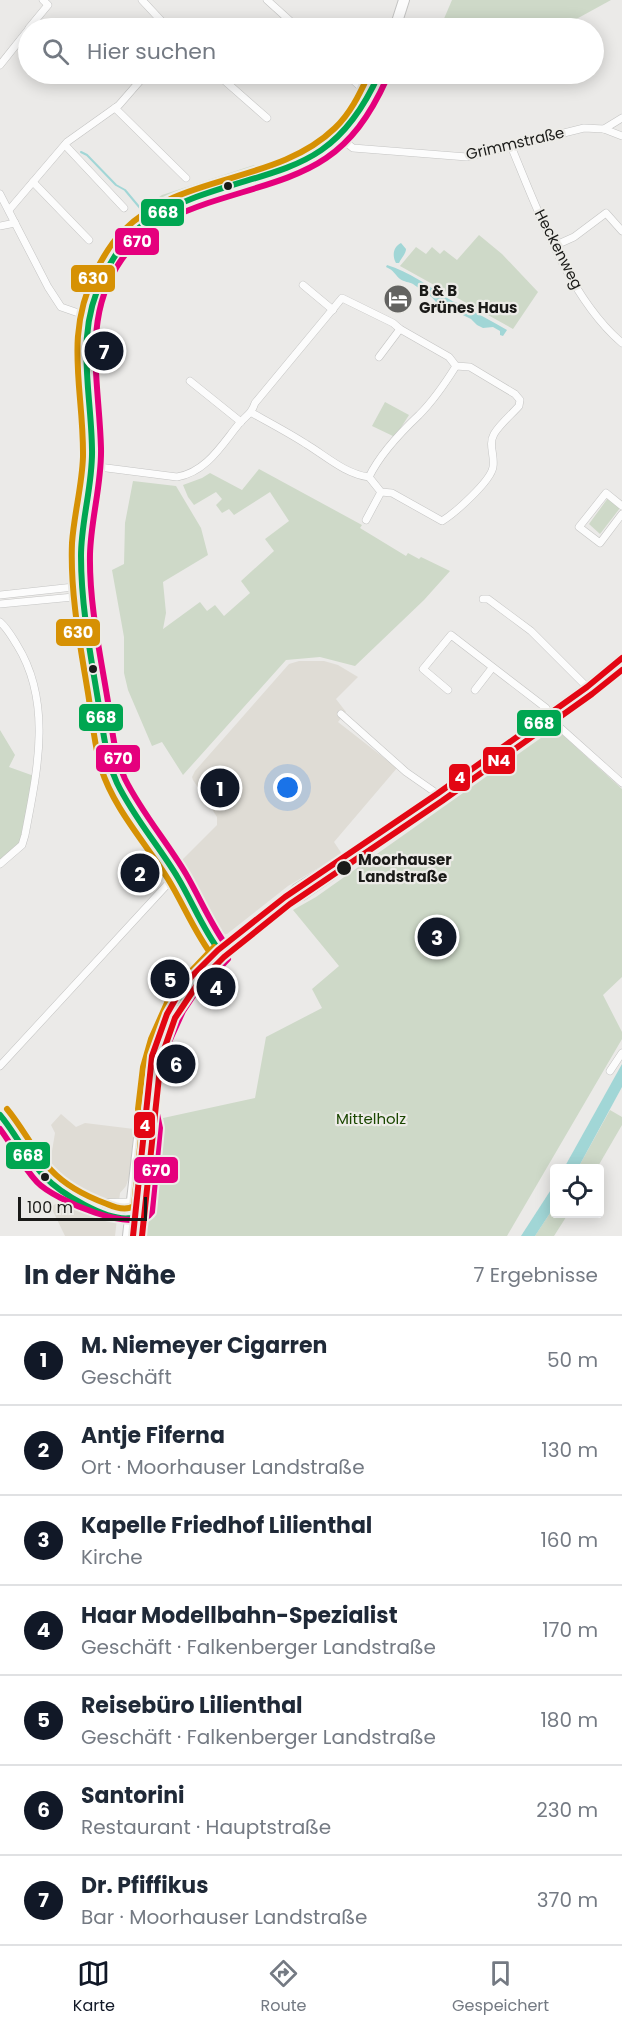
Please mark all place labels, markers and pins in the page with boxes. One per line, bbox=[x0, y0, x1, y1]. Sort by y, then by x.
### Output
unlabelled marker bbox=[222, 180, 234, 192]
place label: B & B Grünes Haus bbox=[419, 280, 518, 318]
hotel icon: B & B Grünes Haus bbox=[382, 283, 414, 315]
pin: 7 bbox=[84, 328, 124, 374]
unlabelled marker bbox=[87, 663, 99, 675]
pin: 1 bbox=[200, 766, 240, 810]
place label: Moorhauser Landstraße bbox=[358, 849, 452, 887]
pin: 2 bbox=[120, 850, 160, 896]
marker: Moorhauser Landstraße bbox=[335, 859, 353, 877]
pin: 3 bbox=[418, 914, 456, 960]
pin: 5 bbox=[150, 956, 190, 1002]
pin: 4 bbox=[196, 964, 236, 1010]
pin: 6 bbox=[156, 1042, 195, 1086]
unlabelled marker bbox=[39, 1171, 51, 1183]

